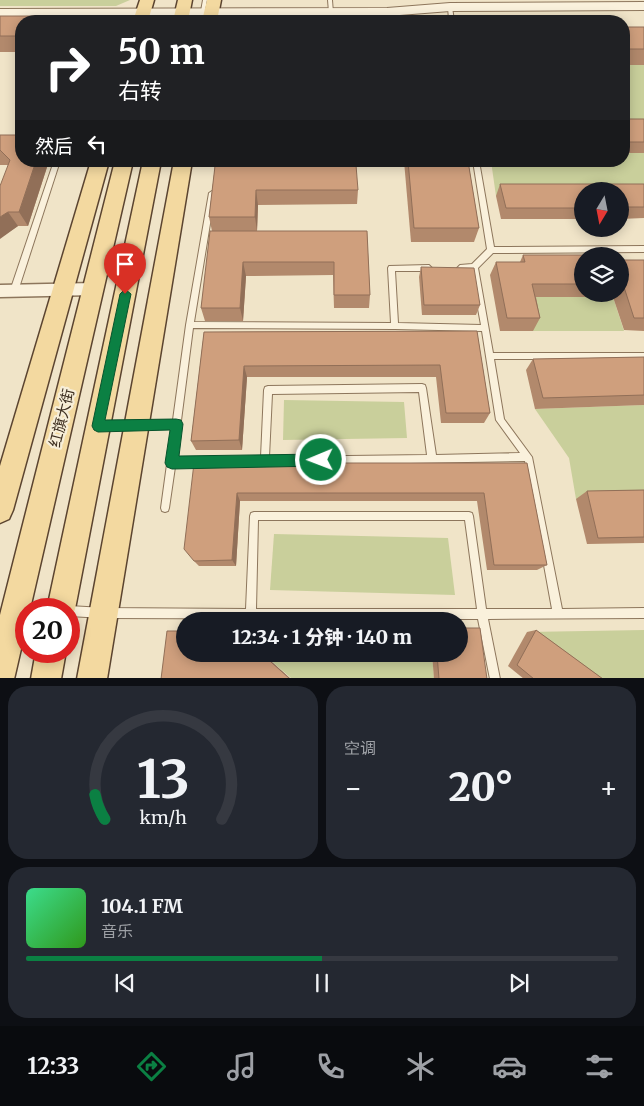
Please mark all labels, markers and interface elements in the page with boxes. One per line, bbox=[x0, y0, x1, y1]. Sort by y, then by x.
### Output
text: 50 m bbox=[118, 30, 205, 74]
icon: right bbox=[35, 35, 100, 100]
text: 右转 bbox=[118, 77, 162, 105]
icon: left bbox=[83, 130, 111, 158]
text: 然后 bbox=[35, 134, 73, 158]
north arrow bbox=[574, 182, 629, 238]
map controls bbox=[574, 182, 629, 302]
pin bbox=[104, 243, 146, 294]
button: layers bbox=[574, 247, 629, 302]
icon: arrive bbox=[111, 250, 139, 278]
street label: 红旗大街 bbox=[45, 386, 78, 449]
position arrow bbox=[294, 433, 346, 485]
speed limit sign: 20 bbox=[15, 598, 80, 663]
text: 12:34 · 1 分钟 · 140 m bbox=[232, 625, 412, 649]
text: 空调 bbox=[344, 738, 376, 758]
text: 13 bbox=[137, 747, 189, 812]
text: 20° bbox=[449, 764, 513, 811]
text: − bbox=[344, 770, 363, 806]
text: + bbox=[599, 770, 618, 806]
text: km/h bbox=[139, 806, 187, 829]
text: 104.1 FM bbox=[101, 894, 183, 918]
text: 音乐 bbox=[101, 921, 133, 941]
icon: previous bbox=[111, 969, 139, 997]
icon: pause bbox=[308, 969, 336, 997]
icon: next bbox=[505, 969, 533, 997]
icon: directions bbox=[134, 1049, 169, 1084]
icon: music bbox=[224, 1049, 259, 1084]
icon: phone bbox=[313, 1049, 348, 1084]
icon: climate bbox=[403, 1049, 438, 1084]
icon: car bbox=[492, 1049, 527, 1084]
icon: filters bbox=[582, 1049, 617, 1084]
text: 12:33 bbox=[27, 1052, 79, 1080]

